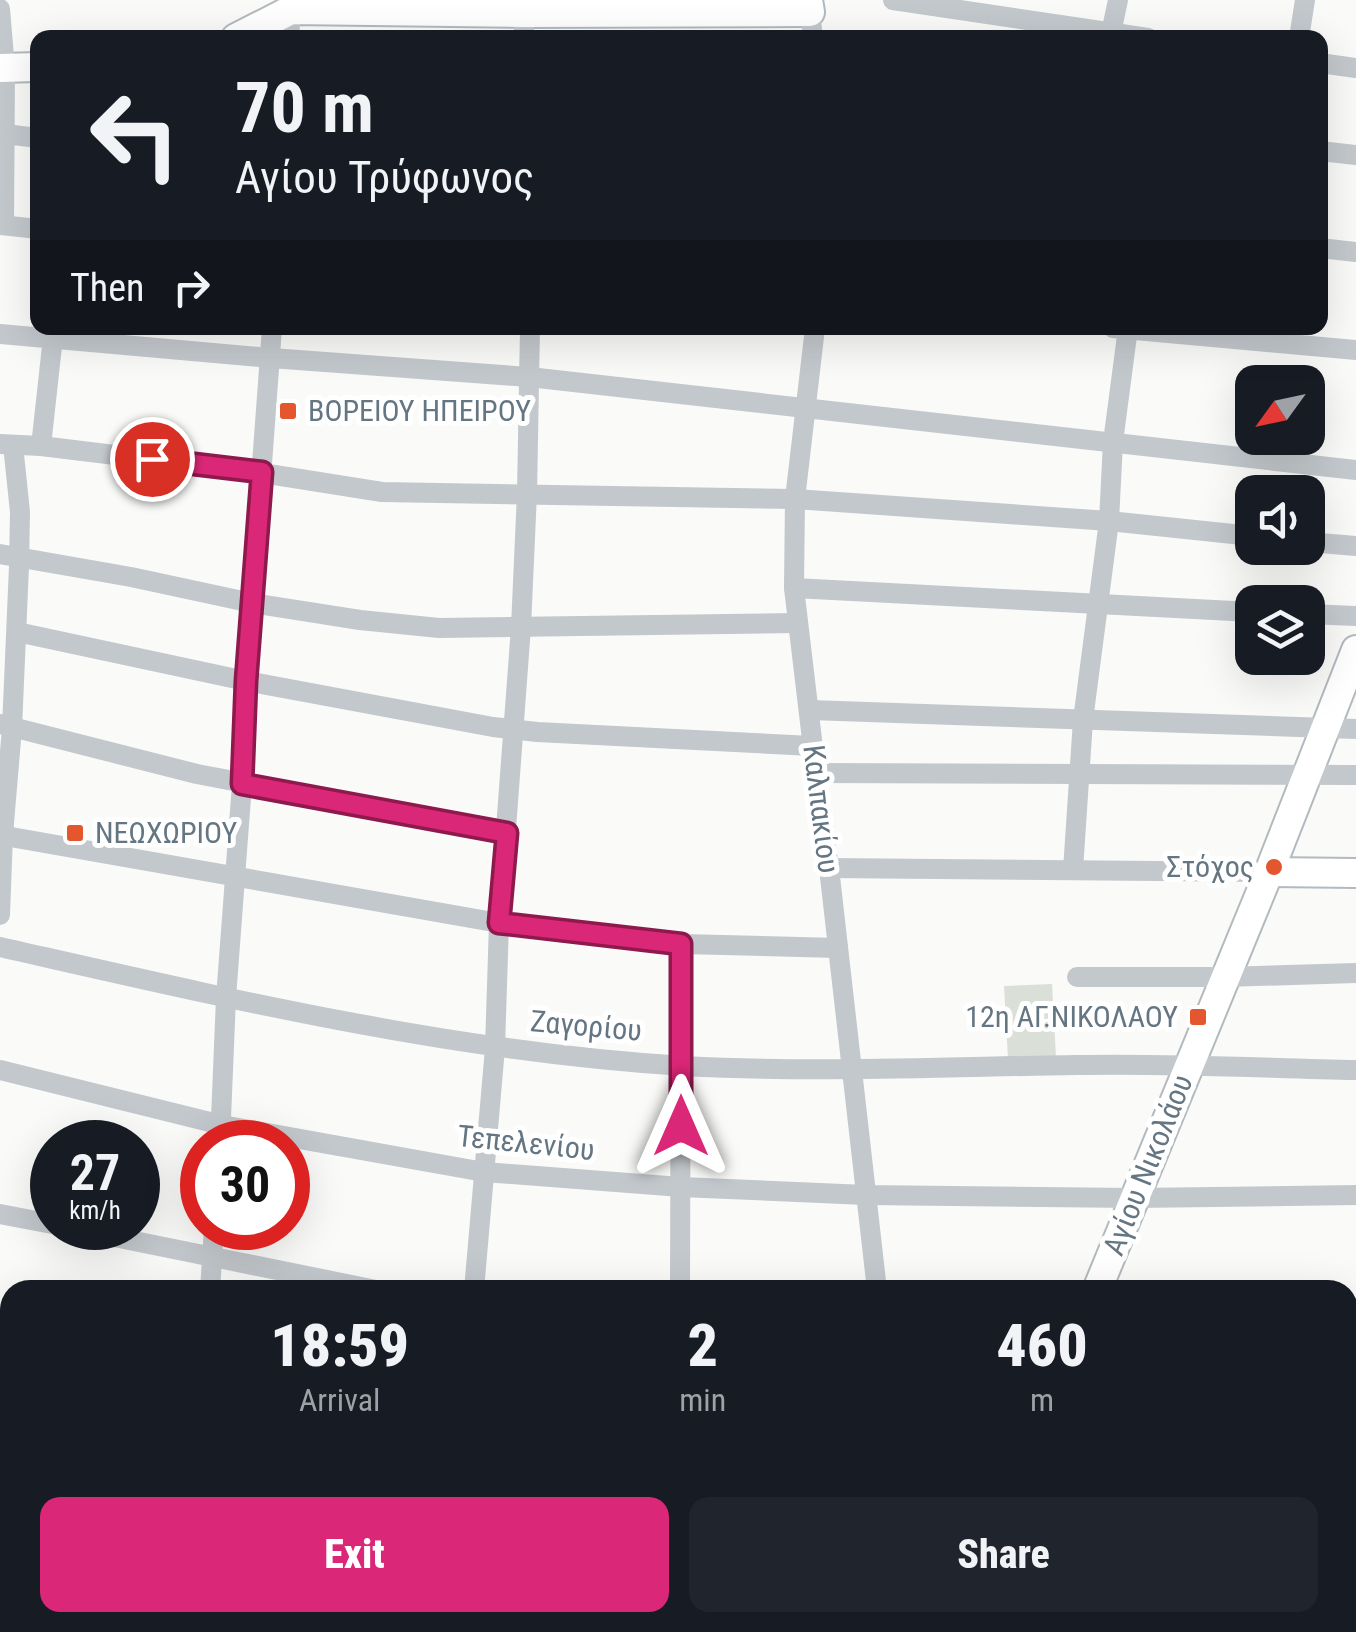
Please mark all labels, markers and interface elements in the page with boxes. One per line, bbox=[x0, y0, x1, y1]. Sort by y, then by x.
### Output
text: 70 m bbox=[235, 67, 374, 149]
icon: left bbox=[70, 70, 200, 200]
text: Αγίου Τρύφωνος bbox=[235, 151, 534, 204]
icon: right bbox=[164, 260, 219, 315]
text: Then bbox=[70, 266, 144, 310]
north arrow bbox=[1235, 365, 1325, 455]
map controls bbox=[1235, 365, 1325, 675]
place label: ΒΟΡΕΙΟΥ ΗΠΕΙΡΟΥ bbox=[308, 393, 531, 428]
marker: ΒΟΡΕΙΟΥ ΗΠΕΙΡΟΥ bbox=[277, 400, 299, 422]
pin bbox=[110, 417, 195, 502]
icon: arrive bbox=[125, 432, 180, 487]
button: sound bbox=[1235, 475, 1325, 565]
button: layers bbox=[1235, 585, 1325, 675]
street label: Καλπακίου bbox=[796, 743, 847, 875]
place label: ΝΕΩΧΩΡΙΟΥ bbox=[95, 815, 237, 850]
marker: ΝΕΩΧΩΡΙΟΥ bbox=[64, 822, 86, 844]
place label: Στόχος bbox=[1166, 849, 1254, 884]
marker: Στόχος bbox=[1263, 856, 1285, 878]
place label: 12η ΑΓ.ΝΙΚΟΛΑΟΥ bbox=[965, 999, 1178, 1034]
street label: Ζαγορίου bbox=[529, 1003, 643, 1048]
marker: 12η ΑΓ.ΝΙΚΟΛΑΟΥ bbox=[1187, 1006, 1209, 1028]
street label: Αγίου Νικολάου bbox=[1095, 1069, 1200, 1260]
position arrow bbox=[629, 1074, 733, 1178]
street label: Τεπελενίου bbox=[456, 1118, 596, 1167]
speed limit sign: 30 bbox=[180, 1120, 310, 1250]
text: 27 bbox=[70, 1144, 120, 1202]
text: km/h bbox=[69, 1196, 121, 1225]
text: 18:59 bbox=[270, 1310, 409, 1381]
text: 2 bbox=[687, 1310, 718, 1381]
text: 460 bbox=[996, 1310, 1088, 1381]
text: Arrival bbox=[299, 1381, 380, 1419]
text: min bbox=[679, 1381, 726, 1419]
text: m bbox=[1030, 1381, 1054, 1419]
button: Exit bbox=[40, 1497, 669, 1612]
button: Share bbox=[689, 1497, 1318, 1612]

